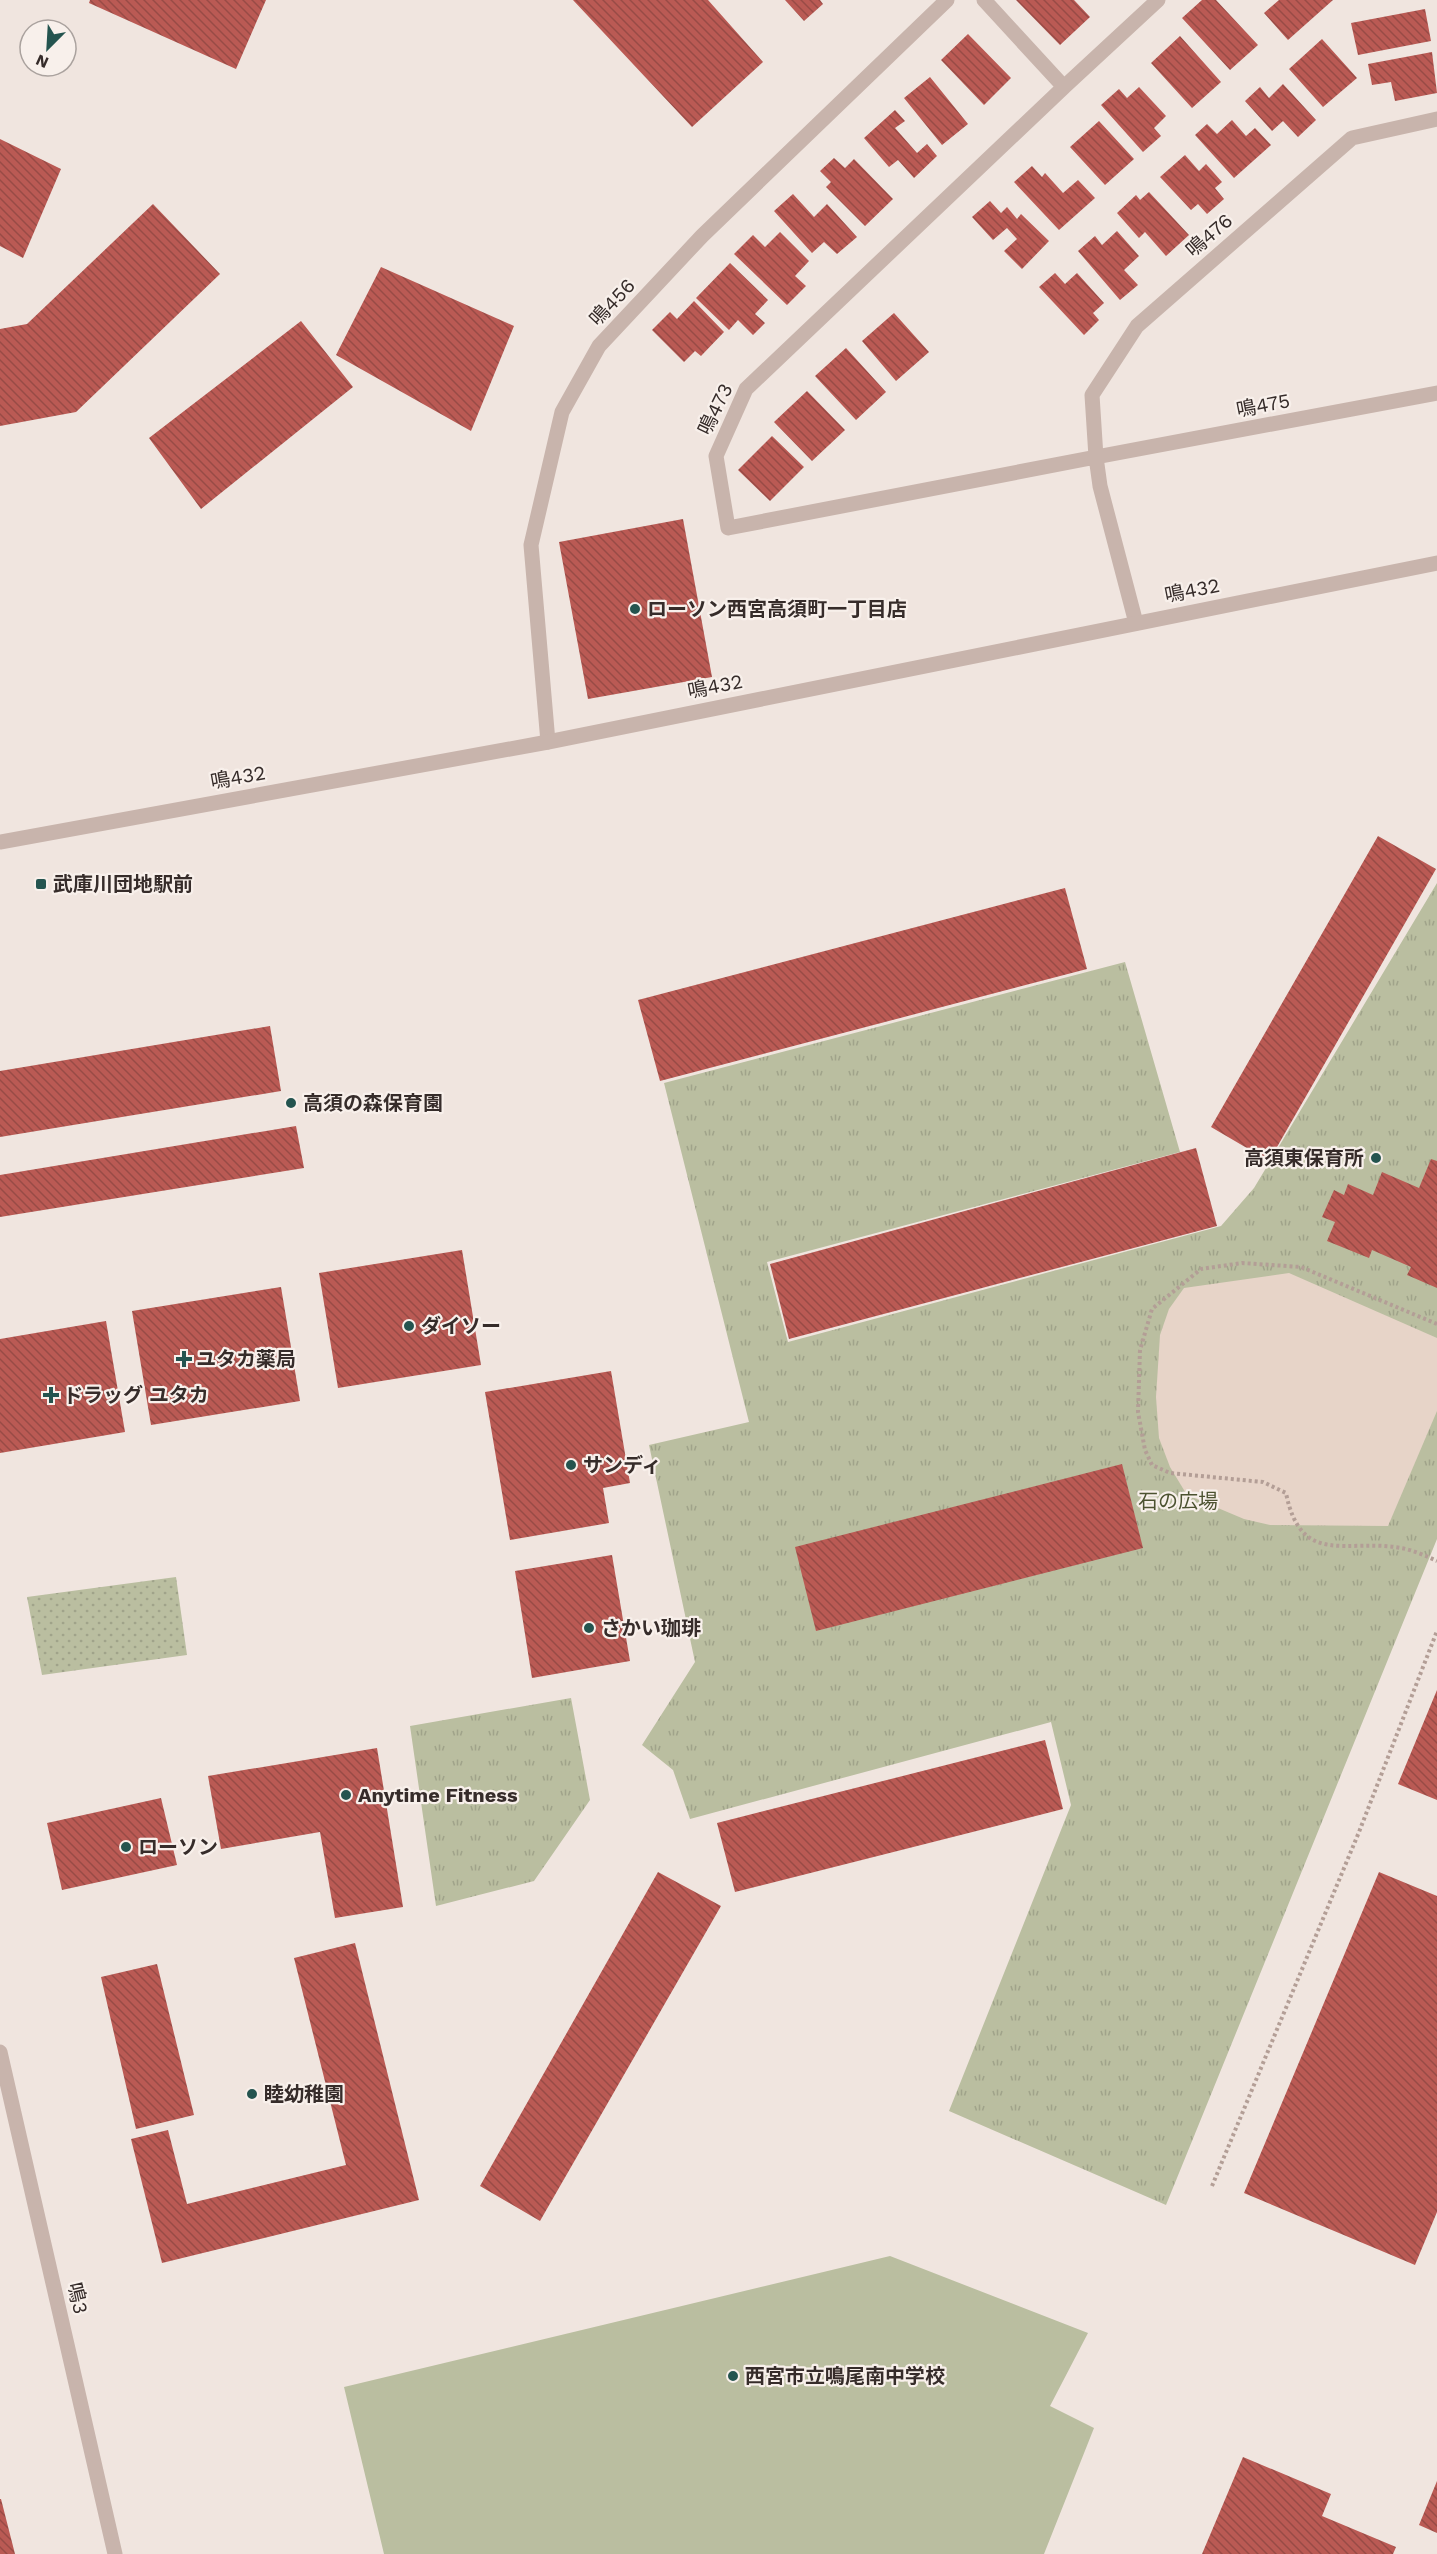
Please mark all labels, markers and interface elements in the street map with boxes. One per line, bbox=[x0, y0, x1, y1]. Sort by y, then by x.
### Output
north arrow bbox=[18, 18, 78, 78]
text: N bbox=[33, 50, 51, 72]
street label: 鳴476 bbox=[1181, 208, 1237, 262]
street label: 鳴456 bbox=[584, 273, 640, 331]
street label: 鳴473 bbox=[692, 379, 738, 439]
street label: 鳴475 bbox=[1234, 388, 1292, 422]
street label: 鳴432 bbox=[1162, 573, 1222, 607]
place label: ローソン西宮高須町一丁目店 bbox=[647, 597, 907, 621]
marker: ローソン西宮高須町一丁目店 bbox=[628, 602, 642, 616]
street label: 鳴432 bbox=[685, 669, 745, 703]
street label: 鳴432 bbox=[209, 760, 267, 794]
place label: 武庫川団地駅前 bbox=[53, 872, 193, 896]
marker: 武庫川団地駅前 bbox=[34, 877, 48, 891]
place label: 高須の森保育園 bbox=[303, 1091, 443, 1115]
marker: 高須の森保育園 bbox=[284, 1096, 298, 1110]
place label: 高須東保育所 bbox=[1244, 1146, 1364, 1170]
marker: 高須東保育所 bbox=[1369, 1151, 1383, 1165]
place label: ダイソー bbox=[421, 1314, 501, 1338]
marker: ダイソー bbox=[402, 1319, 416, 1333]
place label: ユタカ薬局 bbox=[196, 1347, 296, 1371]
marker: ユタカ薬局 bbox=[177, 1352, 191, 1366]
place label: ドラッグ ユタカ bbox=[63, 1383, 209, 1407]
marker: ドラッグ ユタカ bbox=[44, 1388, 58, 1402]
place label: サンディ bbox=[583, 1453, 662, 1477]
marker: サンディ bbox=[564, 1458, 578, 1472]
park label: 石の広場 bbox=[1138, 1489, 1218, 1513]
place label: さかい珈琲 bbox=[601, 1616, 701, 1640]
marker: さかい珈琲 bbox=[582, 1621, 596, 1635]
place label: Anytime Fitness bbox=[358, 1783, 518, 1807]
marker: Anytime Fitness bbox=[339, 1788, 353, 1802]
place label: ローソン bbox=[138, 1835, 218, 1859]
marker: ローソン bbox=[119, 1840, 133, 1854]
place label: 睦幼稚園 bbox=[264, 2082, 344, 2106]
marker: 睦幼稚園 bbox=[245, 2087, 259, 2101]
street label: 鳴3 bbox=[63, 2280, 93, 2316]
place label: 西宮市立鳴尾南中学校 bbox=[745, 2364, 945, 2388]
marker: 西宮市立鳴尾南中学校 bbox=[726, 2369, 740, 2383]

